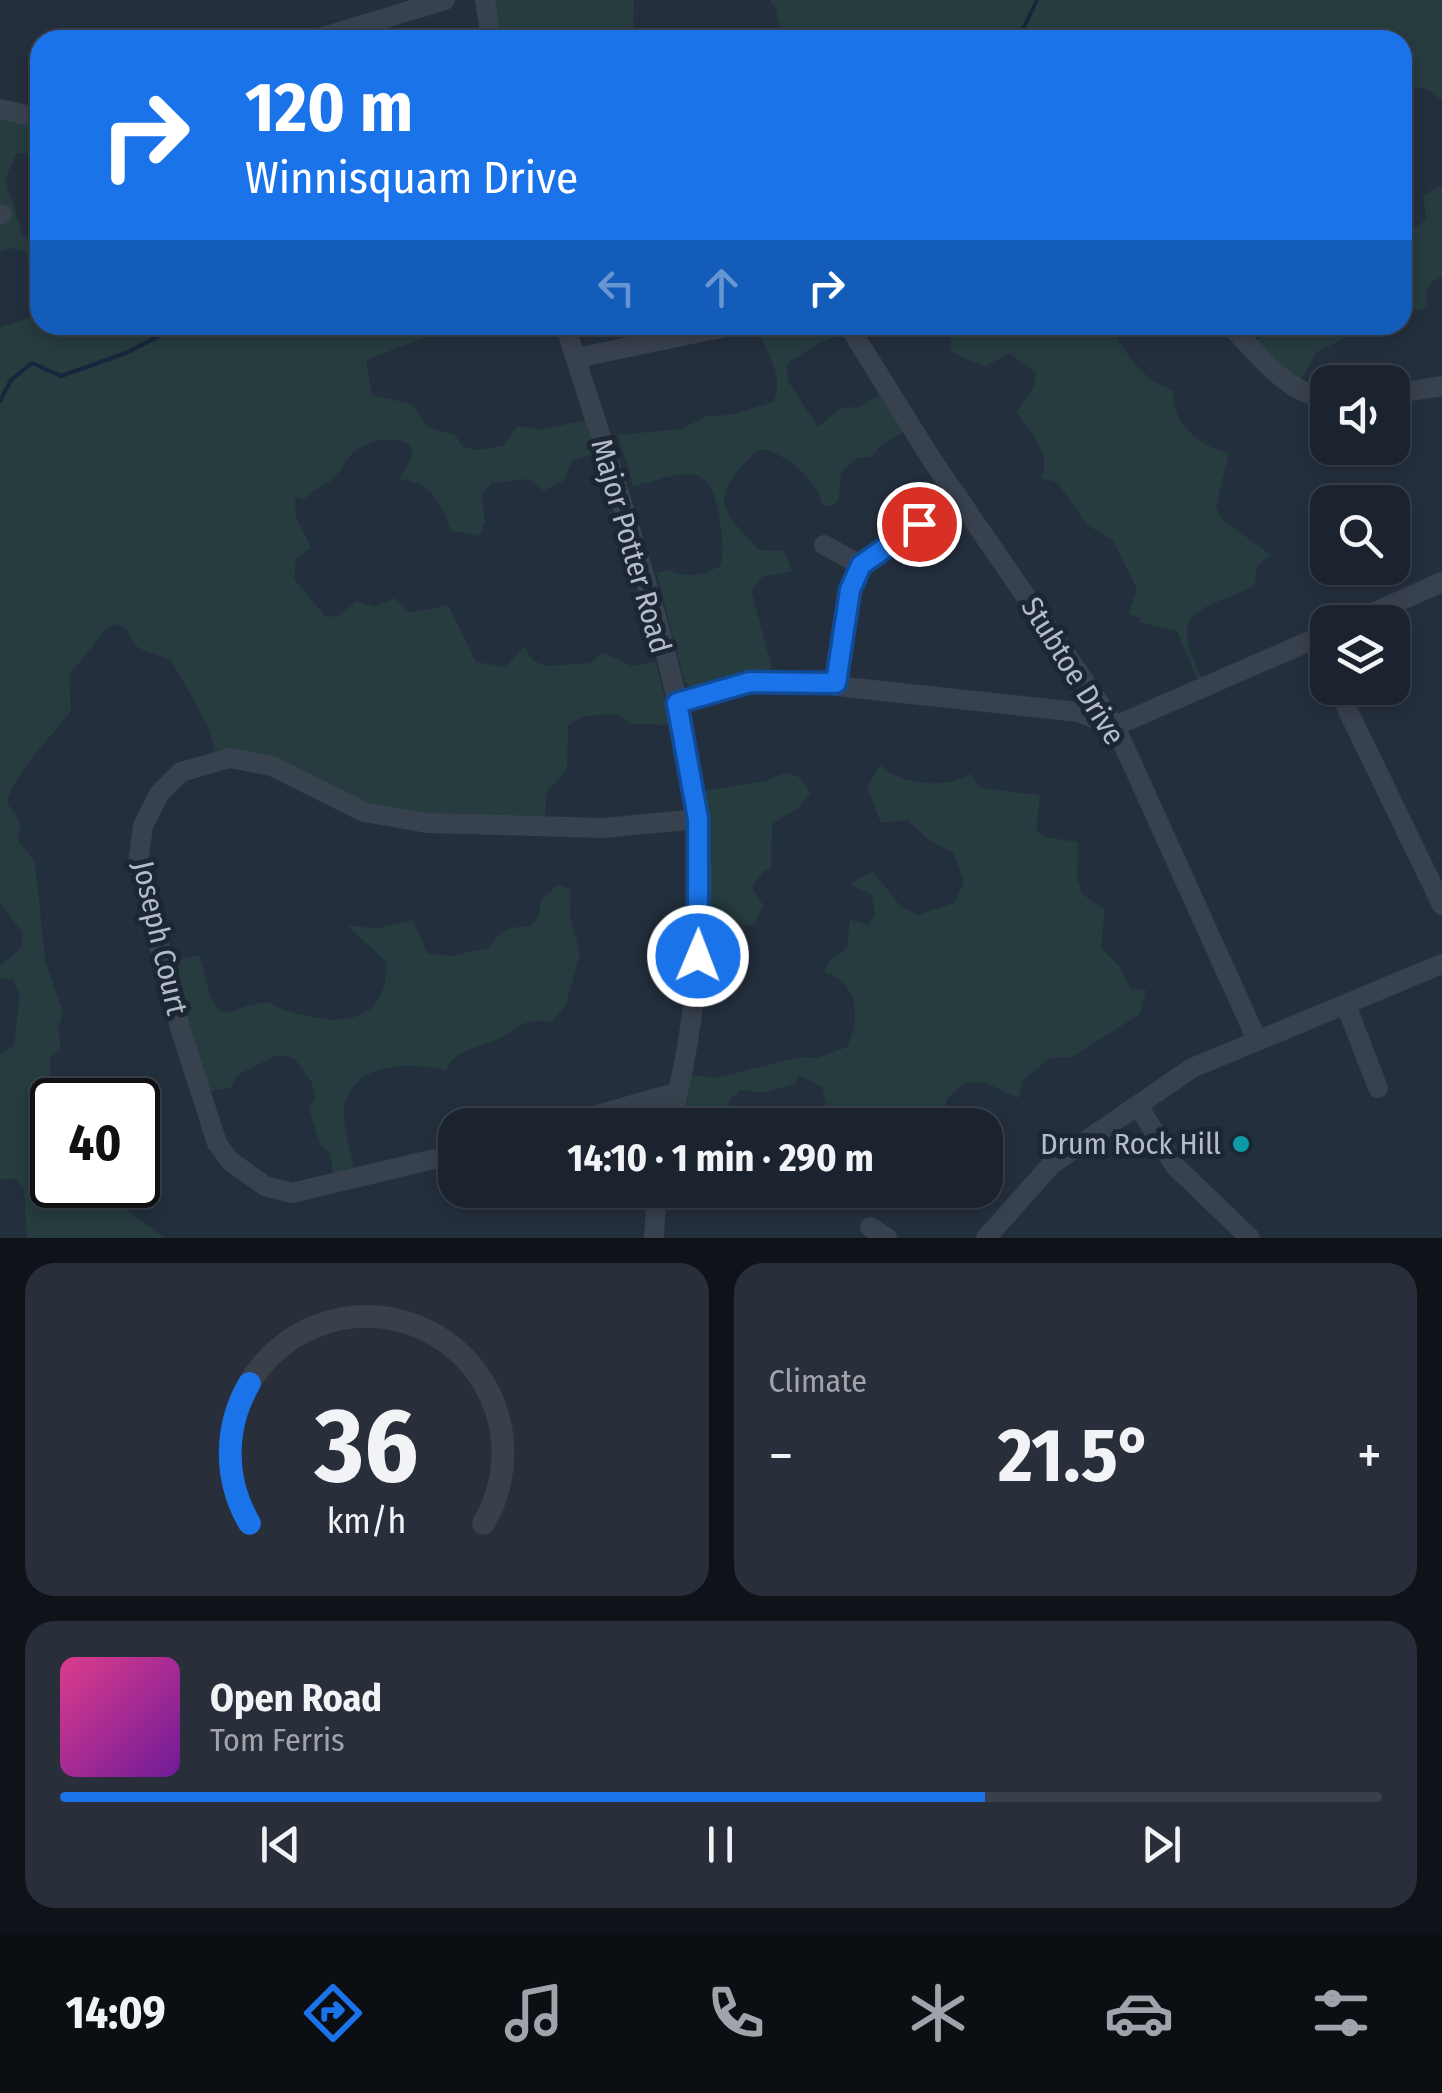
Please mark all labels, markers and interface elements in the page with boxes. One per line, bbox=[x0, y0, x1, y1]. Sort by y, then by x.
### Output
text: 120 m bbox=[245, 66, 413, 150]
icon: right bbox=[80, 70, 210, 200]
text: Winnisquam Drive bbox=[245, 151, 578, 205]
icon: left bbox=[589, 260, 644, 315]
icon: ahead bbox=[694, 260, 749, 315]
icon: right bbox=[799, 260, 854, 315]
map controls bbox=[1310, 365, 1410, 705]
button: sound bbox=[1310, 365, 1410, 465]
street label: Major Potter Road bbox=[583, 435, 679, 657]
pin bbox=[877, 482, 962, 567]
button: search bbox=[1310, 485, 1410, 585]
icon: arrive bbox=[892, 497, 947, 552]
street label: Stubtoe Drive bbox=[1014, 591, 1132, 751]
button: layers bbox=[1310, 605, 1410, 705]
street label: Joseph Court bbox=[125, 858, 195, 1019]
position arrow bbox=[646, 904, 750, 1008]
speed limit sign: 40 bbox=[30, 1078, 160, 1208]
place label: Drum Rock Hill bbox=[1040, 1126, 1221, 1162]
marker: Drum Rock Hill bbox=[1230, 1133, 1252, 1155]
text: 14:10 · 1 min · 290 m bbox=[567, 1135, 874, 1181]
text: Climate bbox=[769, 1362, 867, 1400]
text: 36 bbox=[314, 1384, 419, 1509]
text: 21.5° bbox=[998, 1411, 1152, 1501]
text: − bbox=[769, 1423, 793, 1489]
text: + bbox=[1357, 1423, 1382, 1489]
text: km/h bbox=[327, 1500, 407, 1542]
text: Open Road bbox=[210, 1675, 382, 1721]
text: Tom Ferris bbox=[210, 1721, 345, 1759]
icon: previous bbox=[253, 1817, 308, 1872]
icon: pause bbox=[693, 1817, 748, 1872]
icon: next bbox=[1134, 1817, 1189, 1872]
icon: directions bbox=[298, 1978, 368, 2048]
icon: music bbox=[499, 1978, 569, 2048]
icon: phone bbox=[701, 1978, 771, 2048]
icon: climate bbox=[903, 1978, 973, 2048]
icon: car bbox=[1104, 1978, 1174, 2048]
icon: filters bbox=[1306, 1978, 1376, 2048]
text: 14:09 bbox=[66, 1986, 166, 2040]

